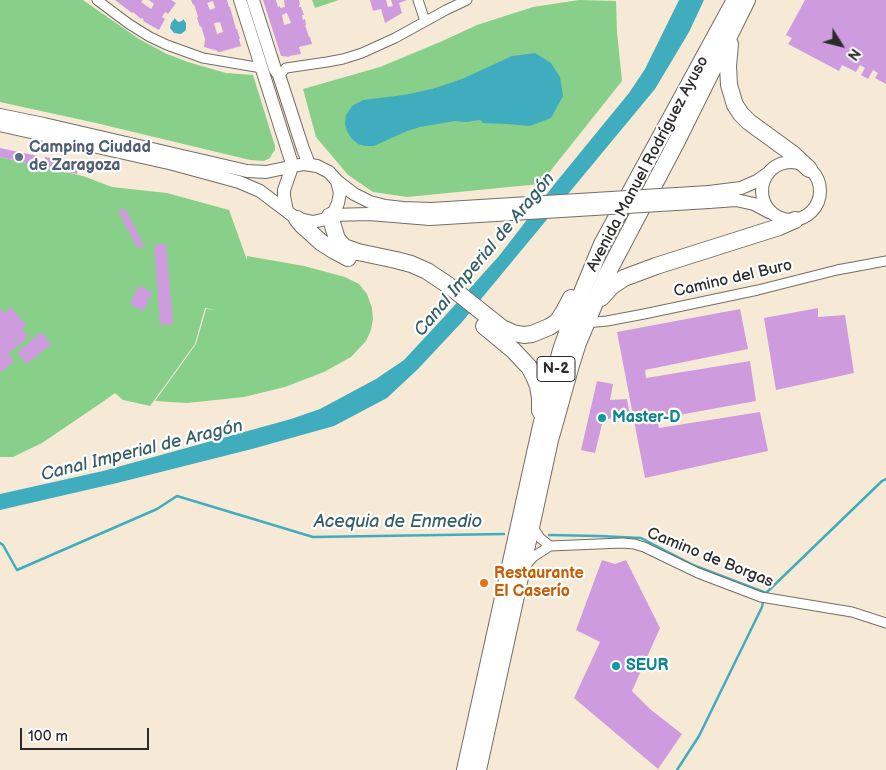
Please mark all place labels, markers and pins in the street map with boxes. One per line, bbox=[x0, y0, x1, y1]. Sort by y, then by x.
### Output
place label: Camping Ciudad de Zaragoza bbox=[29, 138, 151, 176]
marker: Camping Ciudad de Zaragoza bbox=[13, 151, 25, 163]
place label: Master-D bbox=[612, 408, 680, 428]
marker: Master-D bbox=[596, 412, 608, 424]
place label: Restaurante El Caserío bbox=[494, 564, 584, 602]
marker: Restaurante El Caserío bbox=[478, 577, 490, 589]
place label: SEUR bbox=[626, 656, 668, 676]
marker: SEUR bbox=[610, 660, 622, 672]

